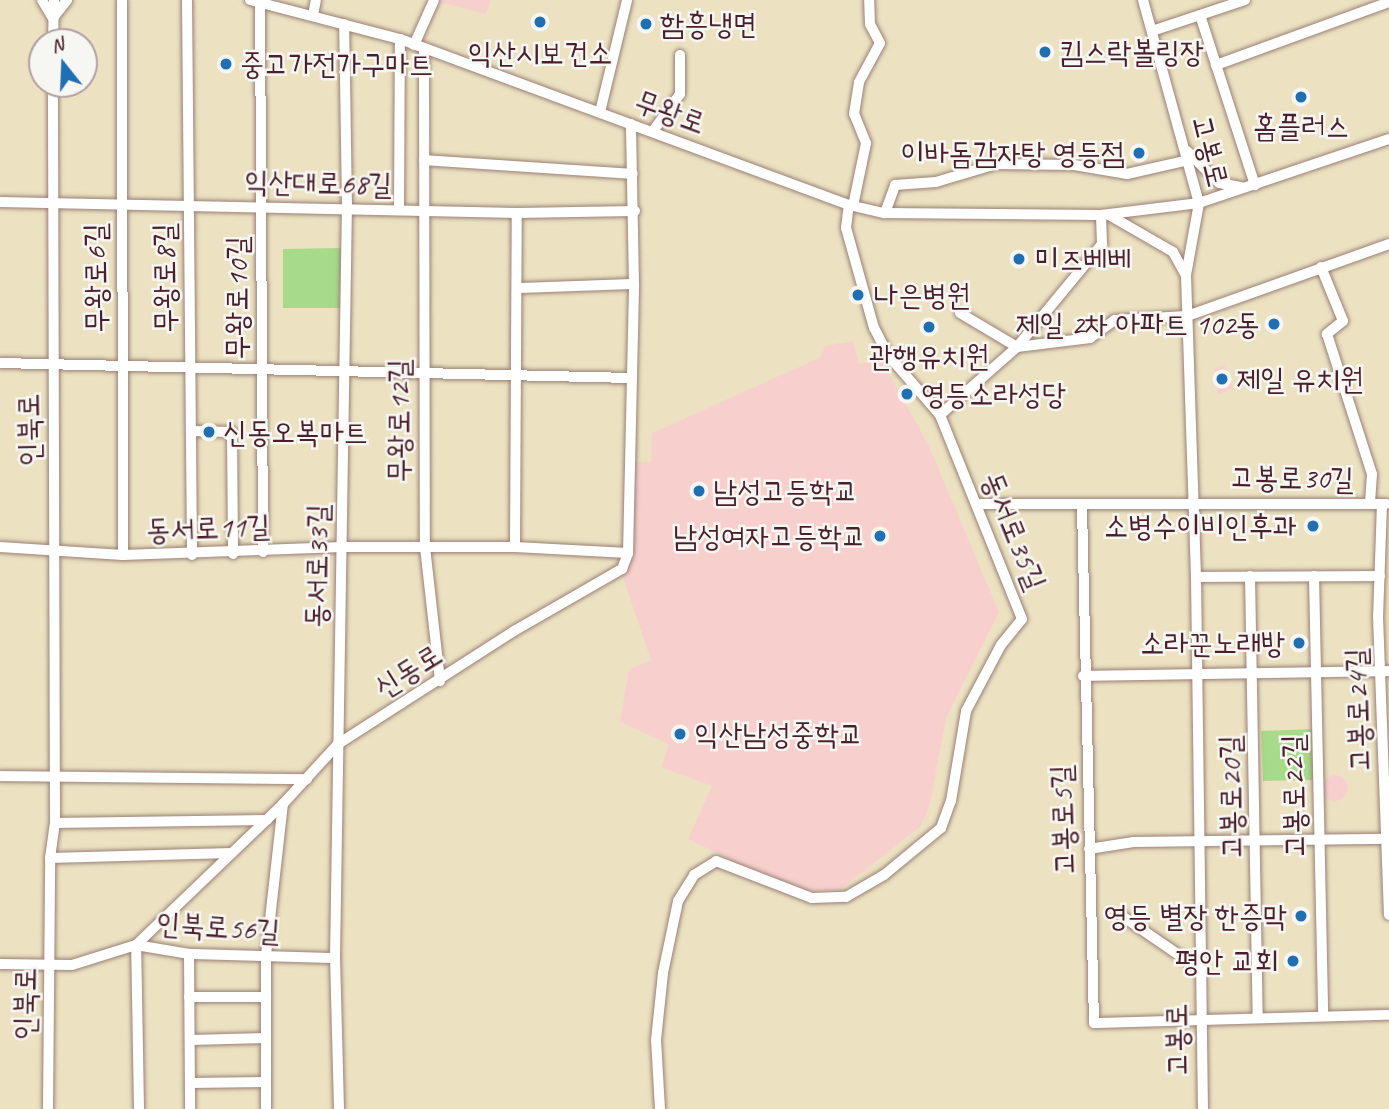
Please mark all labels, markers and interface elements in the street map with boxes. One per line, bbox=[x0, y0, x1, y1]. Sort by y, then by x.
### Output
place label: 함흥냉면 bbox=[660, 6, 757, 42]
marker: 익산시보건소 bbox=[530, 12, 550, 32]
marker: 함흥냉면 bbox=[638, 16, 654, 32]
north arrow bbox=[28, 28, 98, 98]
text: N bbox=[48, 32, 66, 58]
place label: 킴스락볼링장 bbox=[1059, 34, 1204, 70]
place label: 익산시보건소 bbox=[468, 35, 612, 71]
marker: 킴스락볼링장 bbox=[1037, 44, 1053, 60]
place label: 중고가전가구마트 bbox=[240, 46, 433, 82]
marker: 중고가전가구마트 bbox=[218, 56, 234, 72]
street label: 무왕로 bbox=[630, 83, 710, 141]
marker: 홈플러스 bbox=[1293, 89, 1309, 105]
place label: 홈플러스 bbox=[1253, 108, 1349, 144]
street label: 고봉로 bbox=[1184, 112, 1236, 190]
place label: 이바돔감자탕 영등점 bbox=[900, 135, 1125, 171]
marker: 이바돔감자탕 영등점 bbox=[1131, 145, 1147, 161]
street label: 익산대로68길 bbox=[244, 164, 392, 202]
street label: 무왕로6길 bbox=[77, 223, 115, 333]
street label: 무왕로8길 bbox=[146, 223, 184, 333]
street label: 무왕로10길 bbox=[219, 236, 255, 360]
place label: 미즈베베 bbox=[1035, 241, 1132, 277]
marker: 미즈베베 bbox=[1009, 249, 1029, 269]
place label: 나은병원 bbox=[874, 277, 971, 313]
marker: 나은병원 bbox=[848, 285, 868, 305]
place label: 제일 2차 아파트 102동 bbox=[1015, 306, 1260, 342]
marker: 제일 2차 아파트 102동 bbox=[1266, 316, 1282, 332]
marker: 관행유치원 bbox=[921, 319, 937, 335]
place label: 관행유치원 bbox=[869, 338, 989, 374]
street label: 무왕로12길 bbox=[381, 359, 417, 483]
place label: 제일 유치원 bbox=[1236, 361, 1364, 397]
marker: 제일 유치원 bbox=[1214, 371, 1230, 387]
place label: 영등소라성당 bbox=[921, 376, 1066, 412]
marker: 영등소라성당 bbox=[899, 386, 915, 402]
street label: 인북로 bbox=[10, 393, 48, 467]
place label: 신동오복마트 bbox=[223, 414, 368, 450]
marker: 신동오복마트 bbox=[201, 424, 217, 440]
street label: 고봉로30길 bbox=[1230, 459, 1354, 497]
street label: 동서로35길 bbox=[974, 467, 1054, 595]
place label: 남성고등학교 bbox=[713, 473, 858, 509]
marker: 남성고등학교 bbox=[691, 483, 707, 499]
street label: 동서로33길 bbox=[298, 504, 336, 628]
street label: 동서로11길 bbox=[146, 508, 270, 548]
place label: 소병수이비인후과 bbox=[1104, 508, 1297, 544]
marker: 소병수이비인후과 bbox=[1303, 516, 1323, 536]
place label: 남성여자고등학교 bbox=[673, 518, 866, 554]
marker: 남성여자고등학교 bbox=[872, 528, 888, 544]
place label: 소라꾼노래방 bbox=[1140, 625, 1285, 661]
marker: 소라꾼노래방 bbox=[1291, 635, 1307, 651]
street label: 신동로 bbox=[368, 637, 448, 705]
street label: 고봉로24길 bbox=[1338, 648, 1378, 772]
place label: 익산남성중학교 bbox=[694, 716, 863, 752]
marker: 익산남성중학교 bbox=[672, 726, 688, 742]
street label: 고봉로22길 bbox=[1275, 734, 1313, 858]
street label: 고봉로20길 bbox=[1212, 735, 1250, 859]
street label: 고봉로5길 bbox=[1043, 764, 1083, 876]
place label: 영등 별장 한증막 bbox=[1103, 898, 1287, 934]
street label: 인북로56길 bbox=[155, 905, 281, 949]
marker: 영등 별장 한증막 bbox=[1293, 908, 1309, 924]
place label: 평안 교회 bbox=[1175, 943, 1279, 979]
marker: 평안 교회 bbox=[1285, 953, 1301, 969]
street label: 인북로 bbox=[6, 967, 44, 1041]
street label: 고봉로 bbox=[1158, 1003, 1196, 1077]

